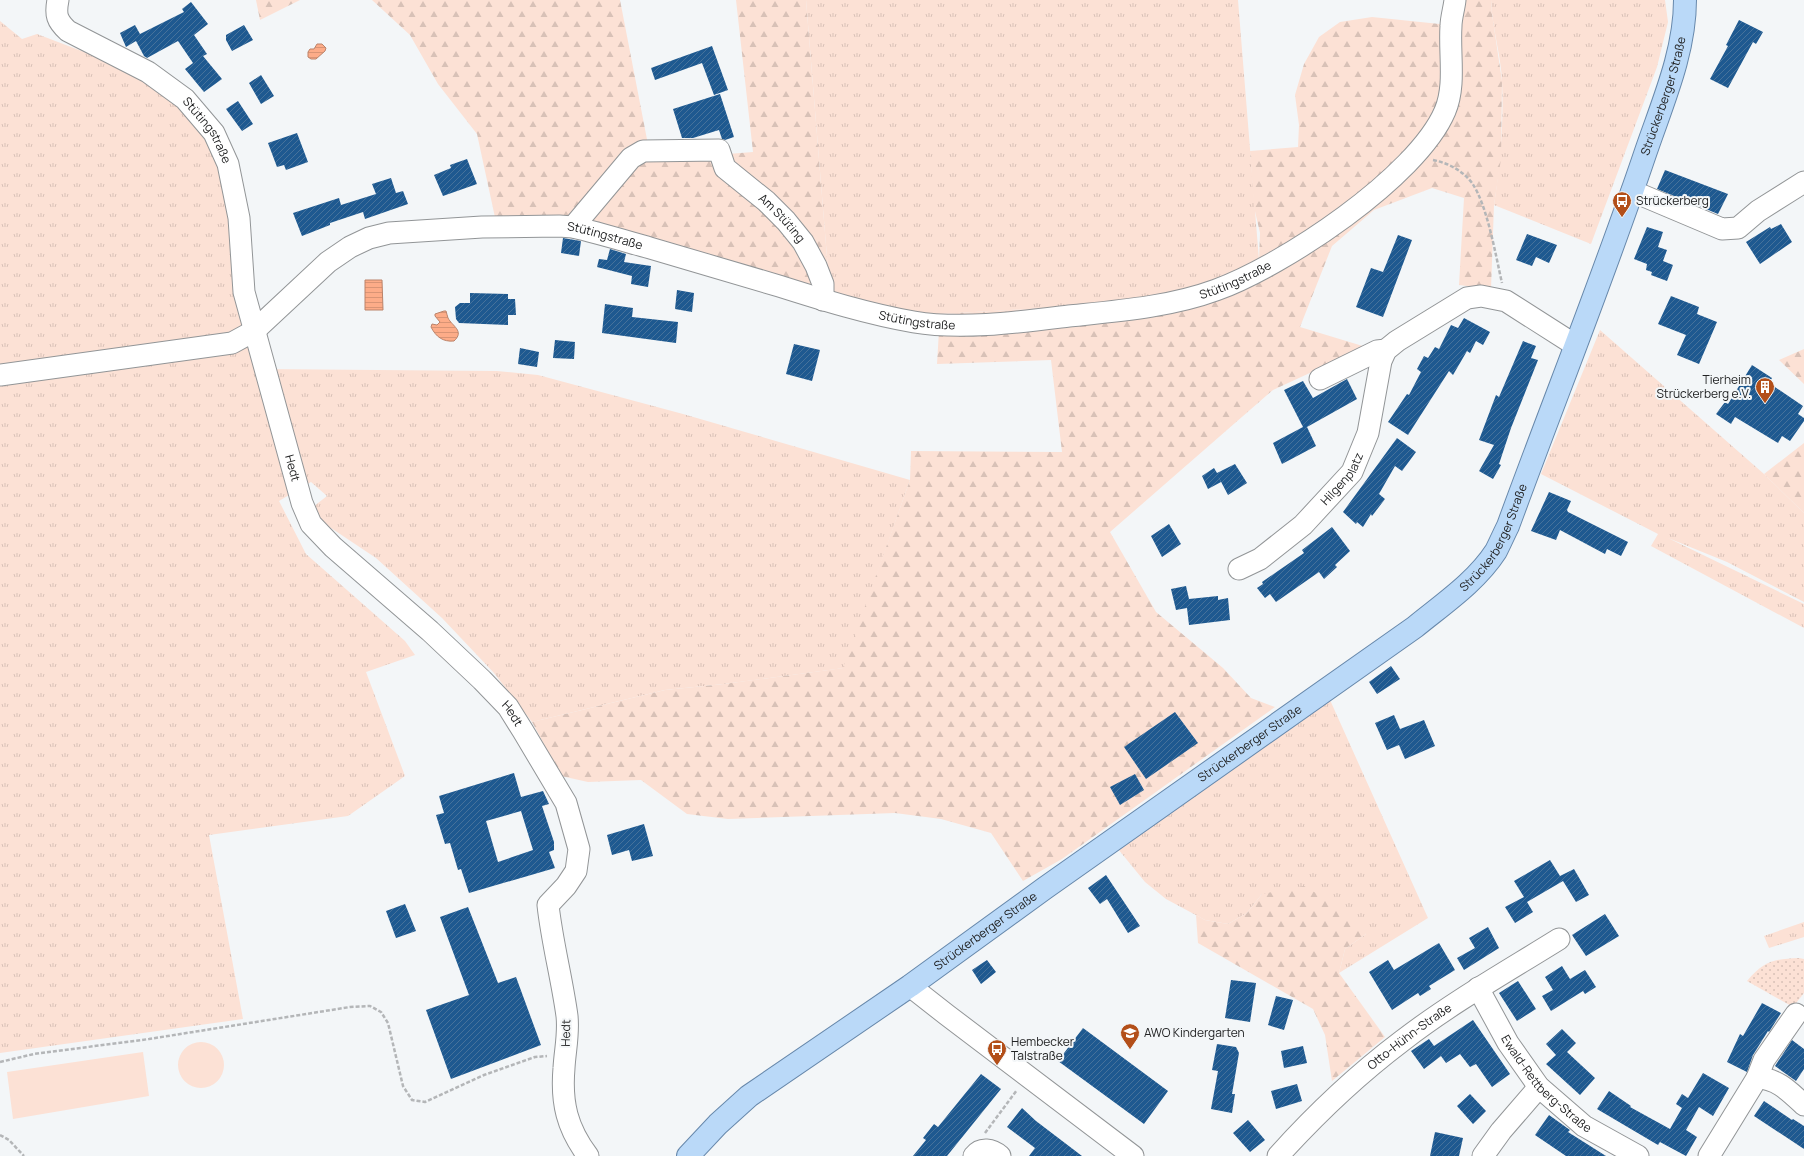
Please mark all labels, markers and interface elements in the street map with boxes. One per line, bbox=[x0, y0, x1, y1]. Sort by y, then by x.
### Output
street label: Strückerberger Straße bbox=[1636, 35, 1689, 157]
street label: Stütingstraße bbox=[179, 93, 236, 166]
street label: Am Stüting bbox=[755, 189, 809, 246]
bus stop icon: Strückerberg bbox=[1611, 190, 1633, 218]
place label: Strückerberg bbox=[1636, 192, 1709, 209]
street label: Stütingstraße bbox=[567, 218, 645, 254]
street label: Stütingstraße bbox=[1197, 257, 1274, 303]
street label: Stütingstraße bbox=[877, 306, 956, 333]
place label: Tierheim Strückerberg e.V. bbox=[1656, 371, 1751, 402]
building icon: Tierheim Strückerberg e.V. bbox=[1754, 376, 1776, 404]
street label: Hilgenplatz bbox=[1316, 450, 1367, 509]
street label: Hedt bbox=[281, 453, 305, 483]
street label: Strückerberger Straße bbox=[1456, 481, 1531, 595]
street label: Hedt bbox=[498, 697, 527, 730]
street label: Strückerberger Straße bbox=[1194, 701, 1305, 786]
street label: Strückerberger Straße bbox=[930, 888, 1040, 974]
street label: Otto-Hühn-Straße bbox=[1363, 999, 1455, 1073]
street label: Hedt bbox=[557, 1019, 574, 1047]
school or university icon: AWO Kindergarten bbox=[1119, 1022, 1141, 1050]
place label: AWO Kindergarten bbox=[1144, 1024, 1245, 1041]
street label: Ewald-Rettberg-Straße bbox=[1497, 1032, 1595, 1136]
place label: Hembecker Talstraße bbox=[1011, 1033, 1075, 1064]
bus stop icon: Hembecker Talstraße bbox=[986, 1038, 1008, 1066]

